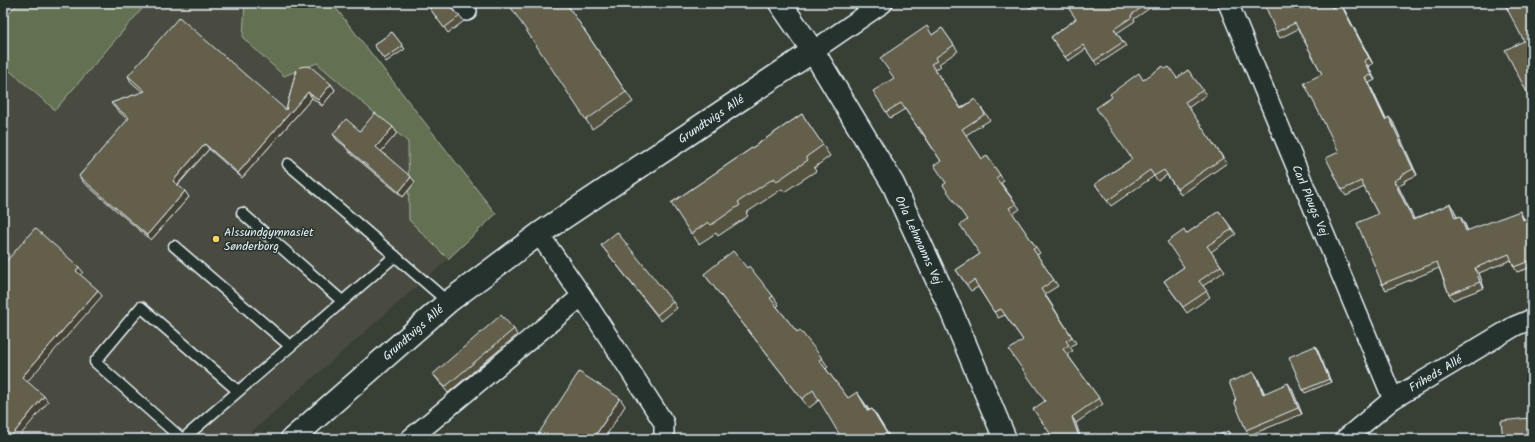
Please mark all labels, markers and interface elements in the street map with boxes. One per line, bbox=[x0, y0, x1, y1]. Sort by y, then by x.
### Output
street label: Grundtvigs Allé bbox=[674, 90, 749, 149]
street label: Carl Plougs Vej bbox=[1287, 162, 1334, 240]
street label: Orla Lehmanns Vej bbox=[890, 193, 947, 289]
place label: Alssundgymnasiet Sønderborg bbox=[224, 223, 314, 256]
marker: Alssundgymnasiet Sønderborg bbox=[211, 234, 221, 244]
street label: Grundtvigs Allé bbox=[378, 300, 449, 365]
street label: Friheds Allé bbox=[1405, 350, 1467, 397]

